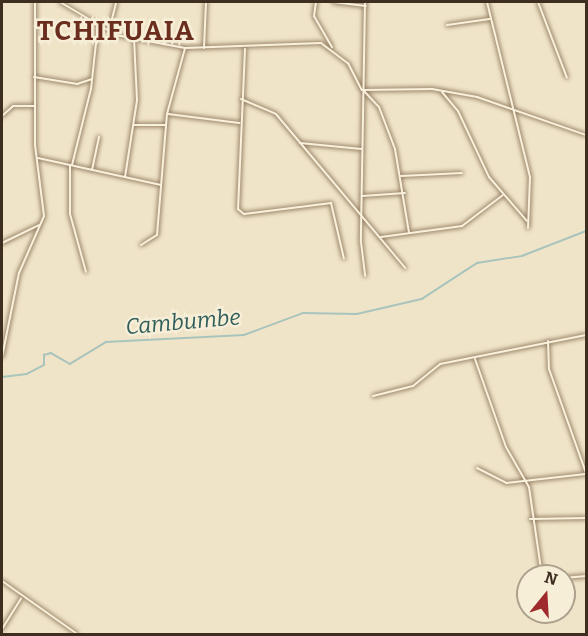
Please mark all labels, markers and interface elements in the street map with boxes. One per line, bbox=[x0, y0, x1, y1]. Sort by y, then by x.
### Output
district label: TCHIFUAIA bbox=[37, 16, 195, 48]
water label: Cambumbe bbox=[124, 304, 242, 340]
north arrow bbox=[516, 564, 576, 624]
text: N bbox=[542, 567, 560, 589]

